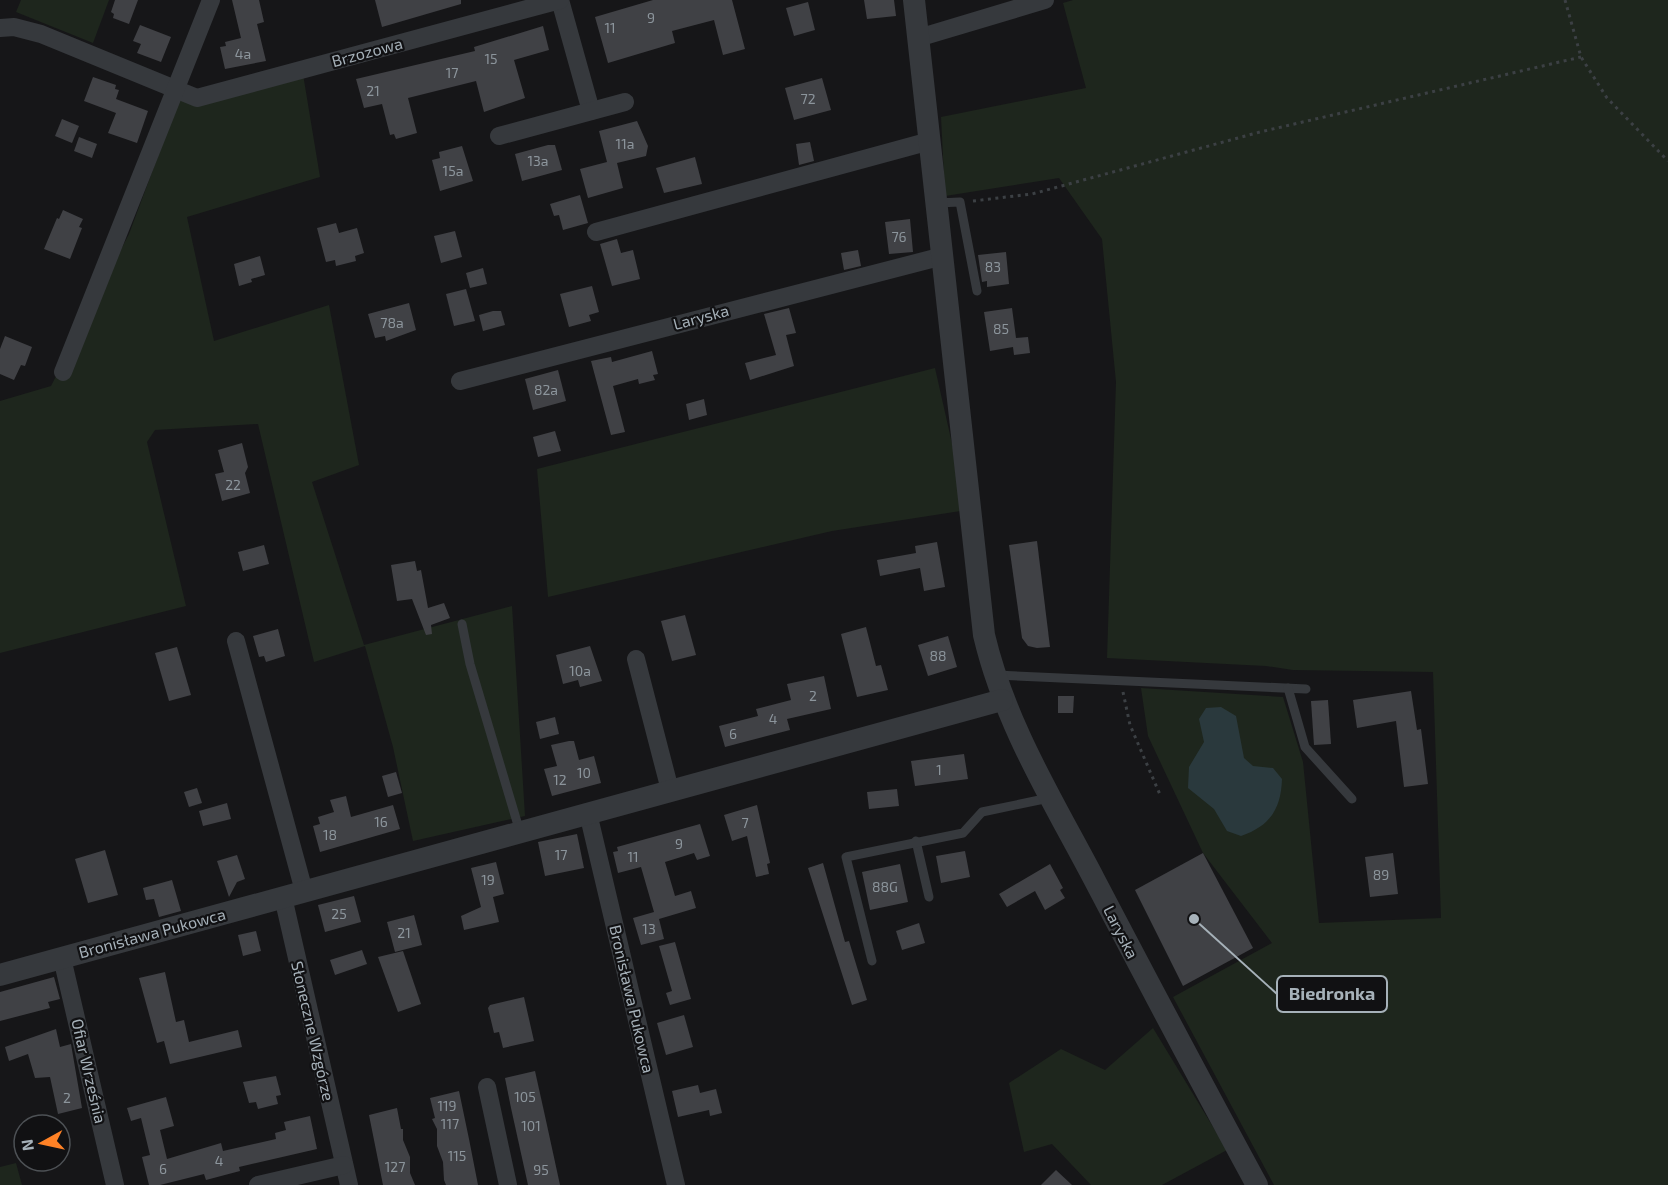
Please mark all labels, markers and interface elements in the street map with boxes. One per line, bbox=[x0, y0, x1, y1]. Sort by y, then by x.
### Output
house number: 9 bbox=[647, 9, 655, 26]
house number: 11 bbox=[604, 19, 616, 36]
street label: Brzozowa bbox=[329, 33, 404, 70]
house number: 4a bbox=[235, 45, 251, 62]
house number: 15 bbox=[484, 50, 498, 67]
house number: 17 bbox=[446, 64, 458, 81]
house number: 21 bbox=[366, 82, 380, 99]
house number: 72 bbox=[800, 90, 816, 107]
house number: 11a bbox=[616, 135, 634, 152]
house number: 13a bbox=[527, 152, 549, 169]
house number: 15a bbox=[443, 162, 463, 179]
house number: 76 bbox=[891, 228, 907, 245]
house number: 83 bbox=[985, 258, 1001, 275]
street label: Laryska bbox=[671, 300, 731, 333]
house number: 78a bbox=[380, 314, 404, 331]
house number: 85 bbox=[993, 320, 1009, 337]
house number: 82a bbox=[534, 381, 558, 398]
house number: 22 bbox=[225, 476, 241, 493]
house number: 88 bbox=[930, 647, 947, 664]
house number: 10a bbox=[569, 662, 591, 679]
house number: 2 bbox=[809, 687, 817, 704]
house number: 4 bbox=[769, 710, 777, 727]
house number: 6 bbox=[729, 725, 737, 742]
house number: 1 bbox=[936, 761, 942, 778]
house number: 10 bbox=[577, 764, 591, 781]
house number: 12 bbox=[553, 771, 567, 788]
house number: 16 bbox=[374, 813, 388, 830]
house number: 7 bbox=[741, 814, 749, 831]
house number: 18 bbox=[323, 826, 337, 843]
house number: 9 bbox=[675, 835, 683, 852]
house number: 17 bbox=[555, 846, 567, 863]
house number: 11 bbox=[627, 848, 639, 865]
house number: 89 bbox=[1373, 866, 1389, 883]
house number: 19 bbox=[481, 871, 495, 888]
house number: 88G bbox=[872, 878, 898, 895]
street label: Laryska bbox=[1100, 902, 1143, 961]
street label: Bronisława Pukowca bbox=[76, 904, 227, 961]
house number: 25 bbox=[331, 905, 347, 922]
house number: 13 bbox=[642, 920, 656, 937]
street label: Bronisława Pukowca bbox=[606, 923, 659, 1075]
house number: 21 bbox=[397, 924, 411, 941]
street label: Słoneczne Wzgórze bbox=[288, 959, 339, 1103]
callout: Biedronka bbox=[1277, 976, 1387, 1012]
text: Biedronka bbox=[1289, 982, 1375, 1004]
street label: Ofiar Września bbox=[68, 1017, 111, 1125]
house number: 105 bbox=[514, 1088, 536, 1105]
house number: 2 bbox=[63, 1089, 71, 1106]
house number: 119 bbox=[437, 1097, 457, 1114]
north arrow bbox=[12, 1113, 72, 1173]
house number: 117 bbox=[441, 1115, 459, 1132]
house number: 101 bbox=[521, 1117, 541, 1134]
text: N bbox=[16, 1138, 37, 1152]
house number: 115 bbox=[448, 1147, 466, 1164]
house number: 4 bbox=[215, 1152, 223, 1169]
house number: 127 bbox=[385, 1158, 405, 1175]
house number: 6 bbox=[159, 1160, 167, 1177]
house number: 95 bbox=[533, 1161, 549, 1178]

